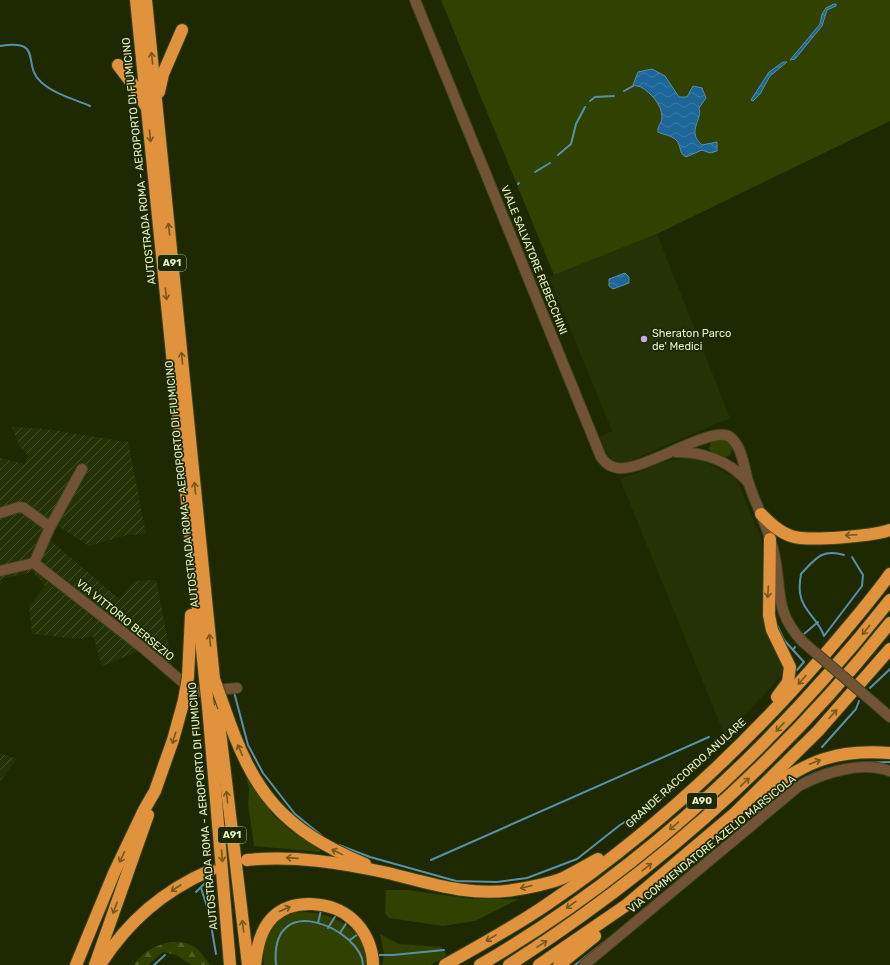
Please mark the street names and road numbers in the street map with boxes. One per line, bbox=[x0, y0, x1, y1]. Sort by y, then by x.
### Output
street label: AUTOSTRADA ROMA - AEROPORTO DI FIUMICINO bbox=[120, 37, 158, 285]
street label: VIALE SALVATORE REBECCHINI bbox=[498, 183, 570, 337]
road number: A91 bbox=[158, 255, 186, 271]
street label: AUTOSTRADA ROMA - AEROPORTO DI FIUMICINO bbox=[163, 360, 201, 608]
street label: VIA VITTORIO BERSEZIO bbox=[73, 577, 177, 663]
street label: AUTOSTRADA ROMA - AEROPORTO DI FIUMICINO bbox=[186, 682, 220, 930]
street label: GRANDE RACCORDO ANULARE bbox=[623, 715, 749, 831]
street label: VIA COMMENDATORE AZELIO MARSICOLA bbox=[626, 772, 799, 916]
road number: A90 bbox=[687, 793, 717, 809]
road number: A91 bbox=[218, 827, 246, 843]

